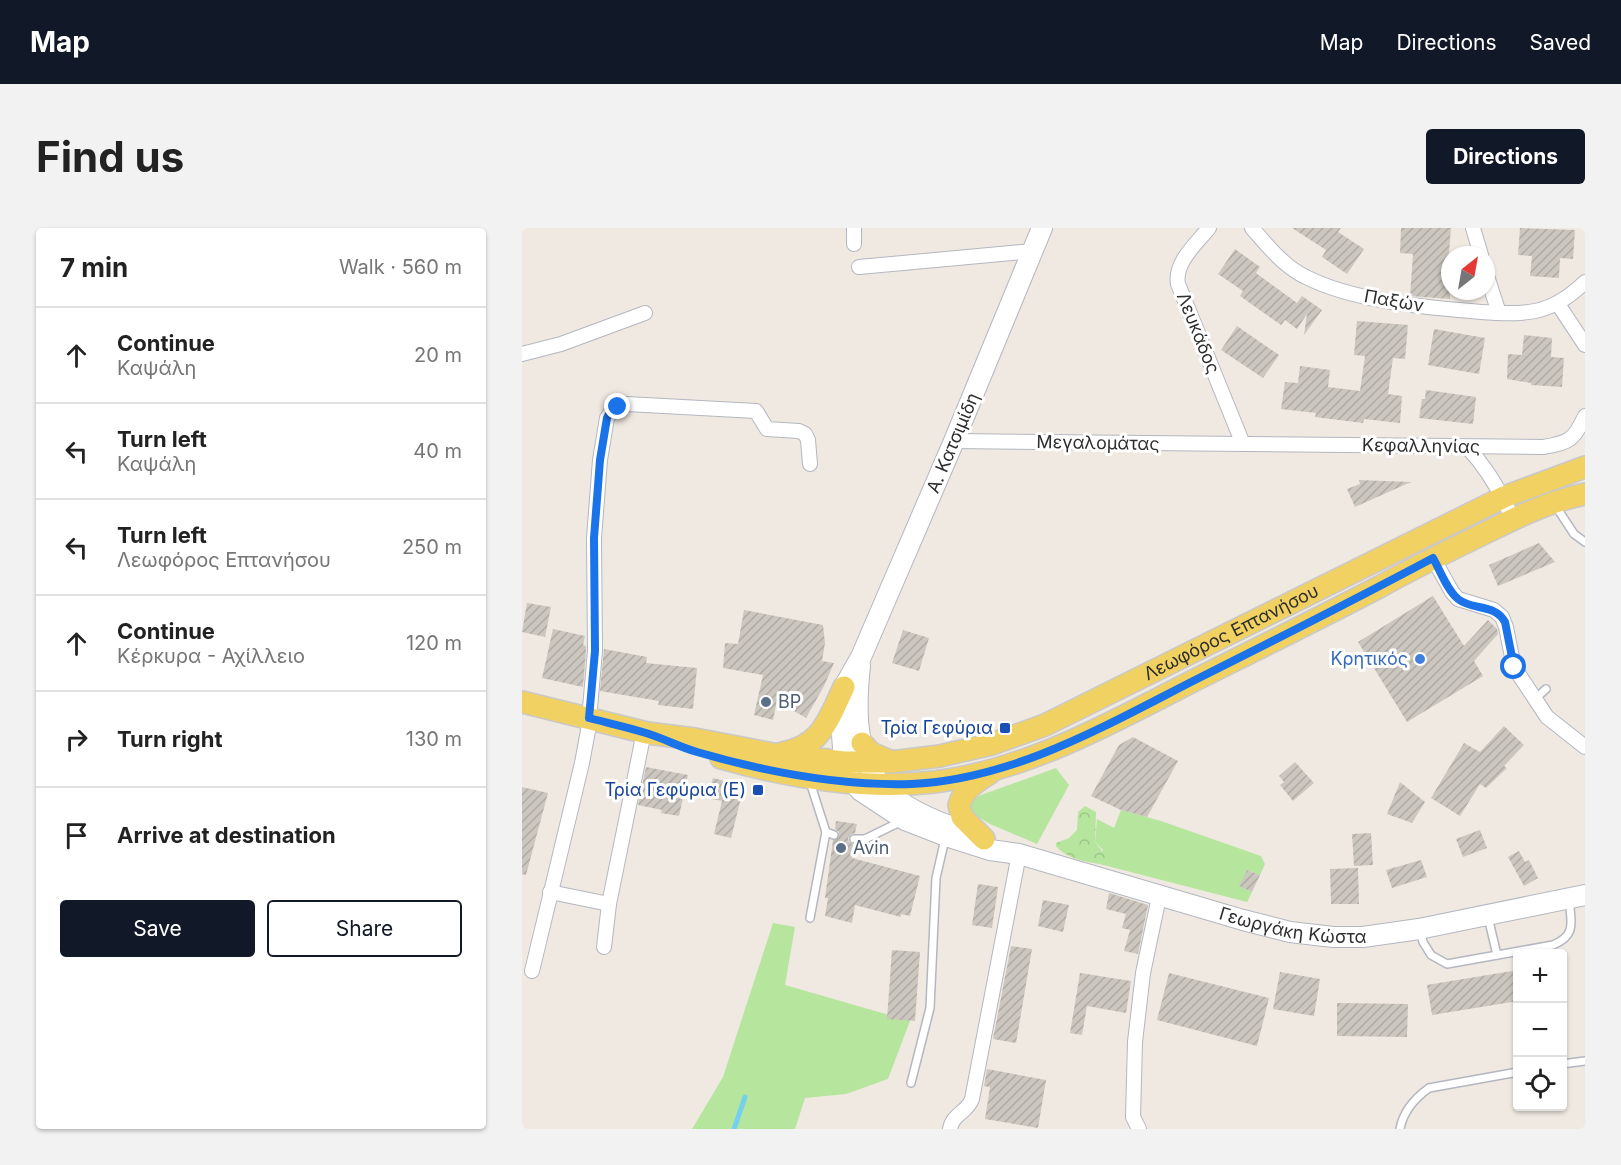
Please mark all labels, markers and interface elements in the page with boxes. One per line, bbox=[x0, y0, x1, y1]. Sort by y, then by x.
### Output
text: Map bbox=[30, 25, 90, 59]
text: Map bbox=[1320, 30, 1363, 55]
text: Directions bbox=[1396, 30, 1497, 55]
text: Saved bbox=[1530, 30, 1591, 55]
button: Directions bbox=[1426, 129, 1585, 184]
text: Find us bbox=[36, 131, 184, 182]
north arrow bbox=[1441, 246, 1495, 300]
text: 7 min bbox=[60, 252, 128, 283]
text: Walk · 560 m bbox=[339, 255, 462, 279]
street label: Παξών bbox=[1363, 285, 1426, 316]
street label: Λευκάδος bbox=[1173, 289, 1224, 376]
text: Continue bbox=[117, 330, 215, 356]
icon: ahead bbox=[60, 339, 93, 372]
text: 20 m bbox=[414, 343, 462, 367]
text: Καψάλη bbox=[117, 356, 196, 380]
street label: Α. Κατσιμίδη bbox=[922, 389, 983, 496]
route end bbox=[604, 393, 630, 419]
text: Turn left bbox=[117, 426, 207, 452]
street label: Μεγαλομάτας bbox=[1036, 431, 1160, 454]
street label: Κεφαλληνίας bbox=[1362, 434, 1480, 457]
icon: left bbox=[60, 435, 93, 468]
text: 40 m bbox=[413, 439, 462, 463]
text: Καψάλη bbox=[117, 452, 196, 476]
text: Turn left bbox=[117, 522, 207, 548]
icon: left bbox=[60, 531, 93, 564]
text: 250 m bbox=[402, 535, 462, 559]
text: Λεωφόρος Επτανήσου bbox=[117, 548, 331, 572]
street label: Λεωφόρος Επτανήσου bbox=[1140, 580, 1322, 684]
text: Continue bbox=[117, 618, 215, 644]
icon: ahead bbox=[60, 627, 93, 660]
text: 120 m bbox=[406, 631, 462, 655]
text: Κέρκυρα - Αχίλλειο bbox=[117, 644, 305, 668]
place label: Κρητικός bbox=[1330, 648, 1408, 669]
marker: Κρητικός bbox=[1413, 652, 1427, 666]
route start bbox=[1500, 653, 1526, 679]
place label: BP bbox=[778, 691, 801, 712]
marker: BP bbox=[759, 695, 773, 709]
place label: Τρία Γεφύρια bbox=[880, 717, 993, 738]
marker: Τρία Γεφύρια bbox=[998, 721, 1012, 735]
icon: right bbox=[60, 723, 93, 756]
text: Turn right bbox=[117, 726, 223, 752]
text: 130 m bbox=[406, 727, 462, 751]
place label: Τρία Γεφύρια (E) bbox=[604, 779, 746, 800]
marker: Τρία Γεφύρια (E) bbox=[751, 783, 765, 797]
icon: arrive bbox=[60, 819, 93, 852]
text: Arrive at destination bbox=[117, 822, 336, 848]
place label: Avin bbox=[853, 837, 889, 858]
marker: Avin bbox=[834, 841, 848, 855]
button: Save bbox=[60, 900, 255, 957]
button: Share bbox=[267, 900, 462, 957]
street label: Γεωργάκη Κώστα bbox=[1217, 903, 1367, 947]
map controls bbox=[1513, 949, 1567, 1111]
button: + bbox=[1513, 949, 1567, 1003]
button: − bbox=[1513, 1003, 1567, 1057]
button: locate bbox=[1513, 1057, 1567, 1111]

